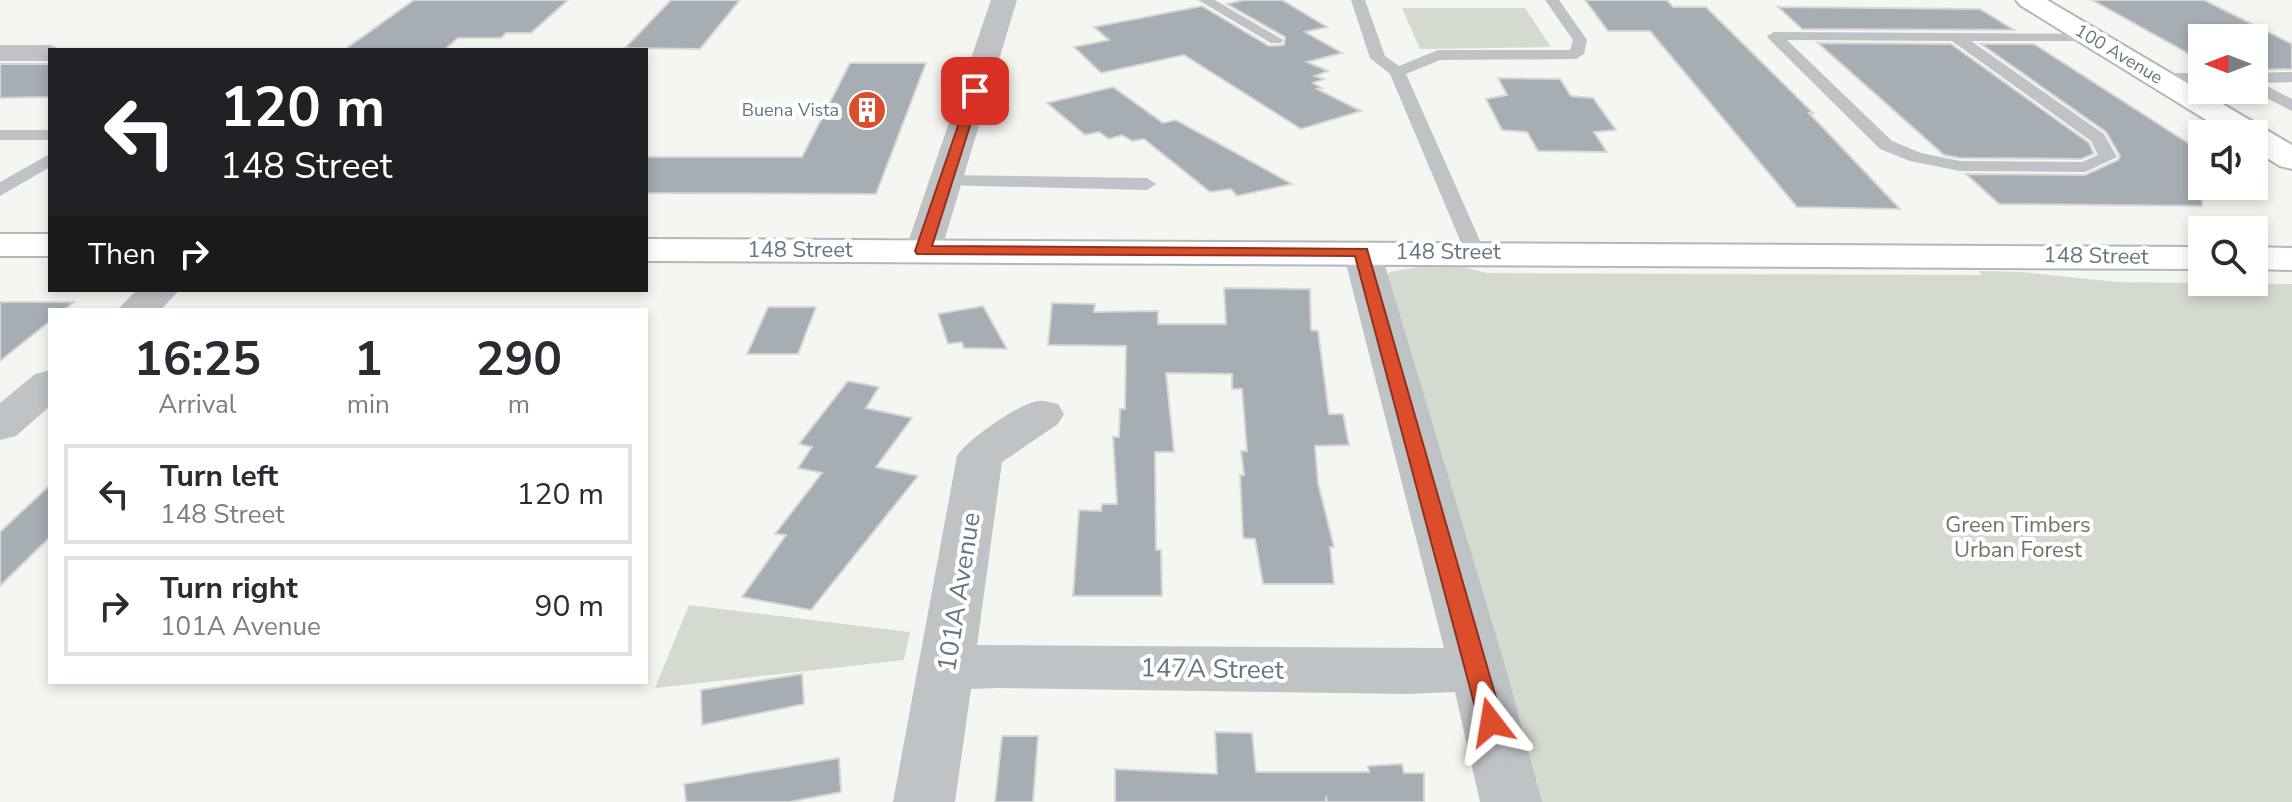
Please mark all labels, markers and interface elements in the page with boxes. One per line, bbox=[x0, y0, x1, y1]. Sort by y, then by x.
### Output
street label: 100 Avenue bbox=[2071, 18, 2167, 90]
north arrow bbox=[2188, 24, 2268, 104]
map controls bbox=[2188, 24, 2268, 296]
pin bbox=[941, 57, 1009, 125]
text: 120 m bbox=[220, 69, 385, 146]
icon: arrive bbox=[953, 69, 997, 113]
icon: left bbox=[88, 80, 192, 184]
building icon: Buena Vista bbox=[846, 89, 888, 131]
place label: Buena Vista bbox=[742, 98, 839, 122]
button: sound bbox=[2188, 120, 2268, 200]
text: 148 Street bbox=[220, 142, 392, 191]
button: search bbox=[2188, 216, 2268, 296]
icon: right bbox=[172, 232, 216, 276]
text: Then bbox=[88, 234, 156, 275]
street label: 148 Street bbox=[747, 235, 853, 265]
street label: 148 Street bbox=[1395, 237, 1501, 267]
street label: 148 Street bbox=[2043, 240, 2149, 272]
text: 16:25 bbox=[134, 326, 261, 392]
text: 1 bbox=[354, 326, 383, 392]
text: 290 bbox=[476, 326, 562, 392]
text: Arrival bbox=[158, 387, 237, 422]
text: min bbox=[347, 387, 390, 422]
text: m bbox=[508, 387, 530, 422]
text: Turn left bbox=[160, 456, 278, 497]
icon: left bbox=[92, 472, 136, 516]
text: 120 m bbox=[517, 474, 604, 515]
text: 148 Street bbox=[160, 497, 284, 532]
street label: 101A Avenue bbox=[929, 510, 989, 674]
park label: Green Timbers Urban Forest bbox=[1945, 510, 2091, 565]
text: Turn right bbox=[160, 568, 298, 609]
icon: right bbox=[92, 584, 136, 628]
text: 90 m bbox=[535, 586, 604, 627]
text: 101A Avenue bbox=[160, 609, 321, 644]
street label: 147A Street bbox=[1140, 650, 1285, 688]
position arrow bbox=[1449, 680, 1533, 764]

